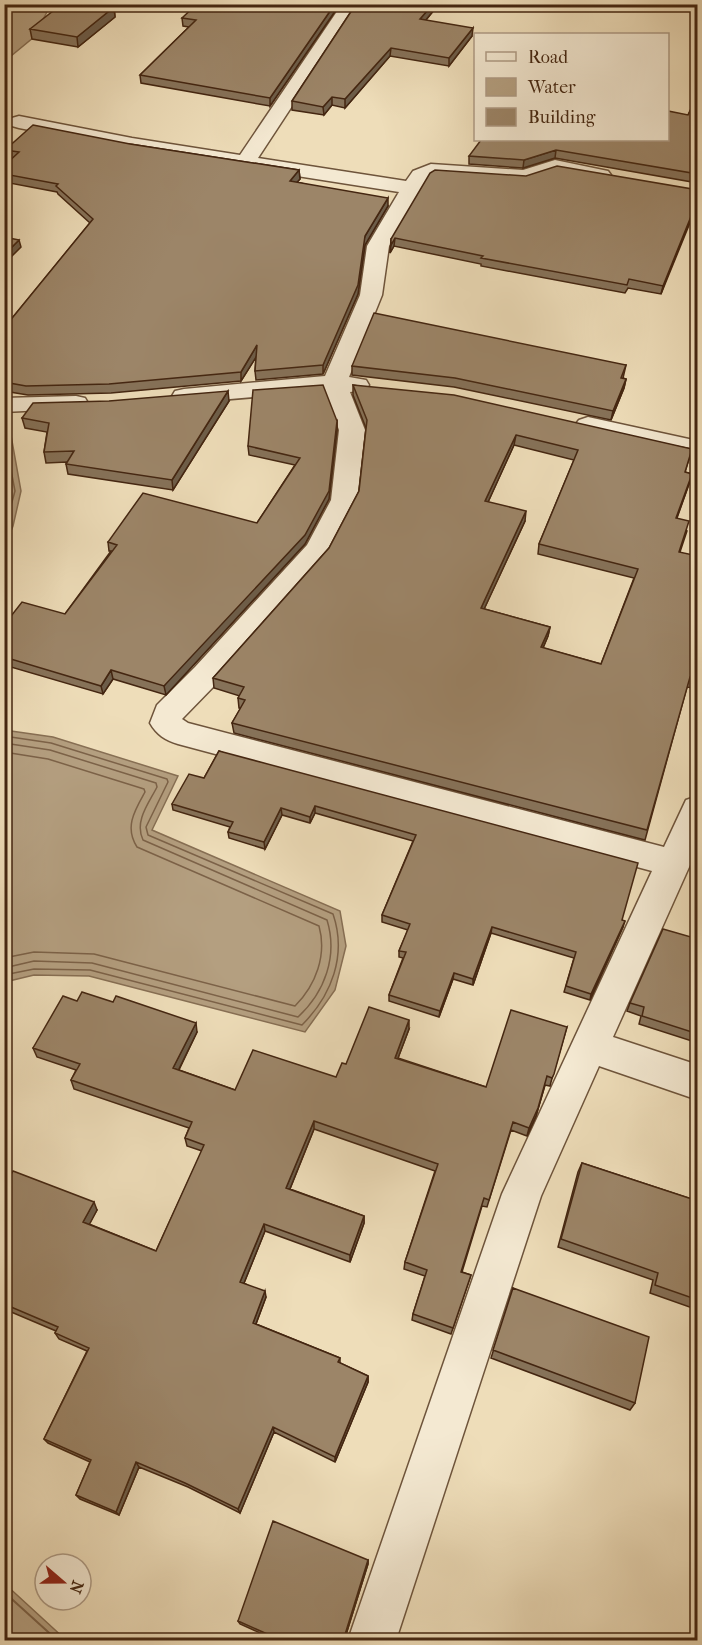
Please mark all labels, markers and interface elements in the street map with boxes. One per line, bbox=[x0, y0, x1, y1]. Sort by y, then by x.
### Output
legend bbox=[474, 33, 669, 141]
text: Road bbox=[528, 47, 568, 68]
text: Water bbox=[527, 77, 576, 98]
text: Building bbox=[528, 107, 596, 128]
north arrow bbox=[33, 1552, 93, 1612]
text: N bbox=[65, 1578, 88, 1597]

